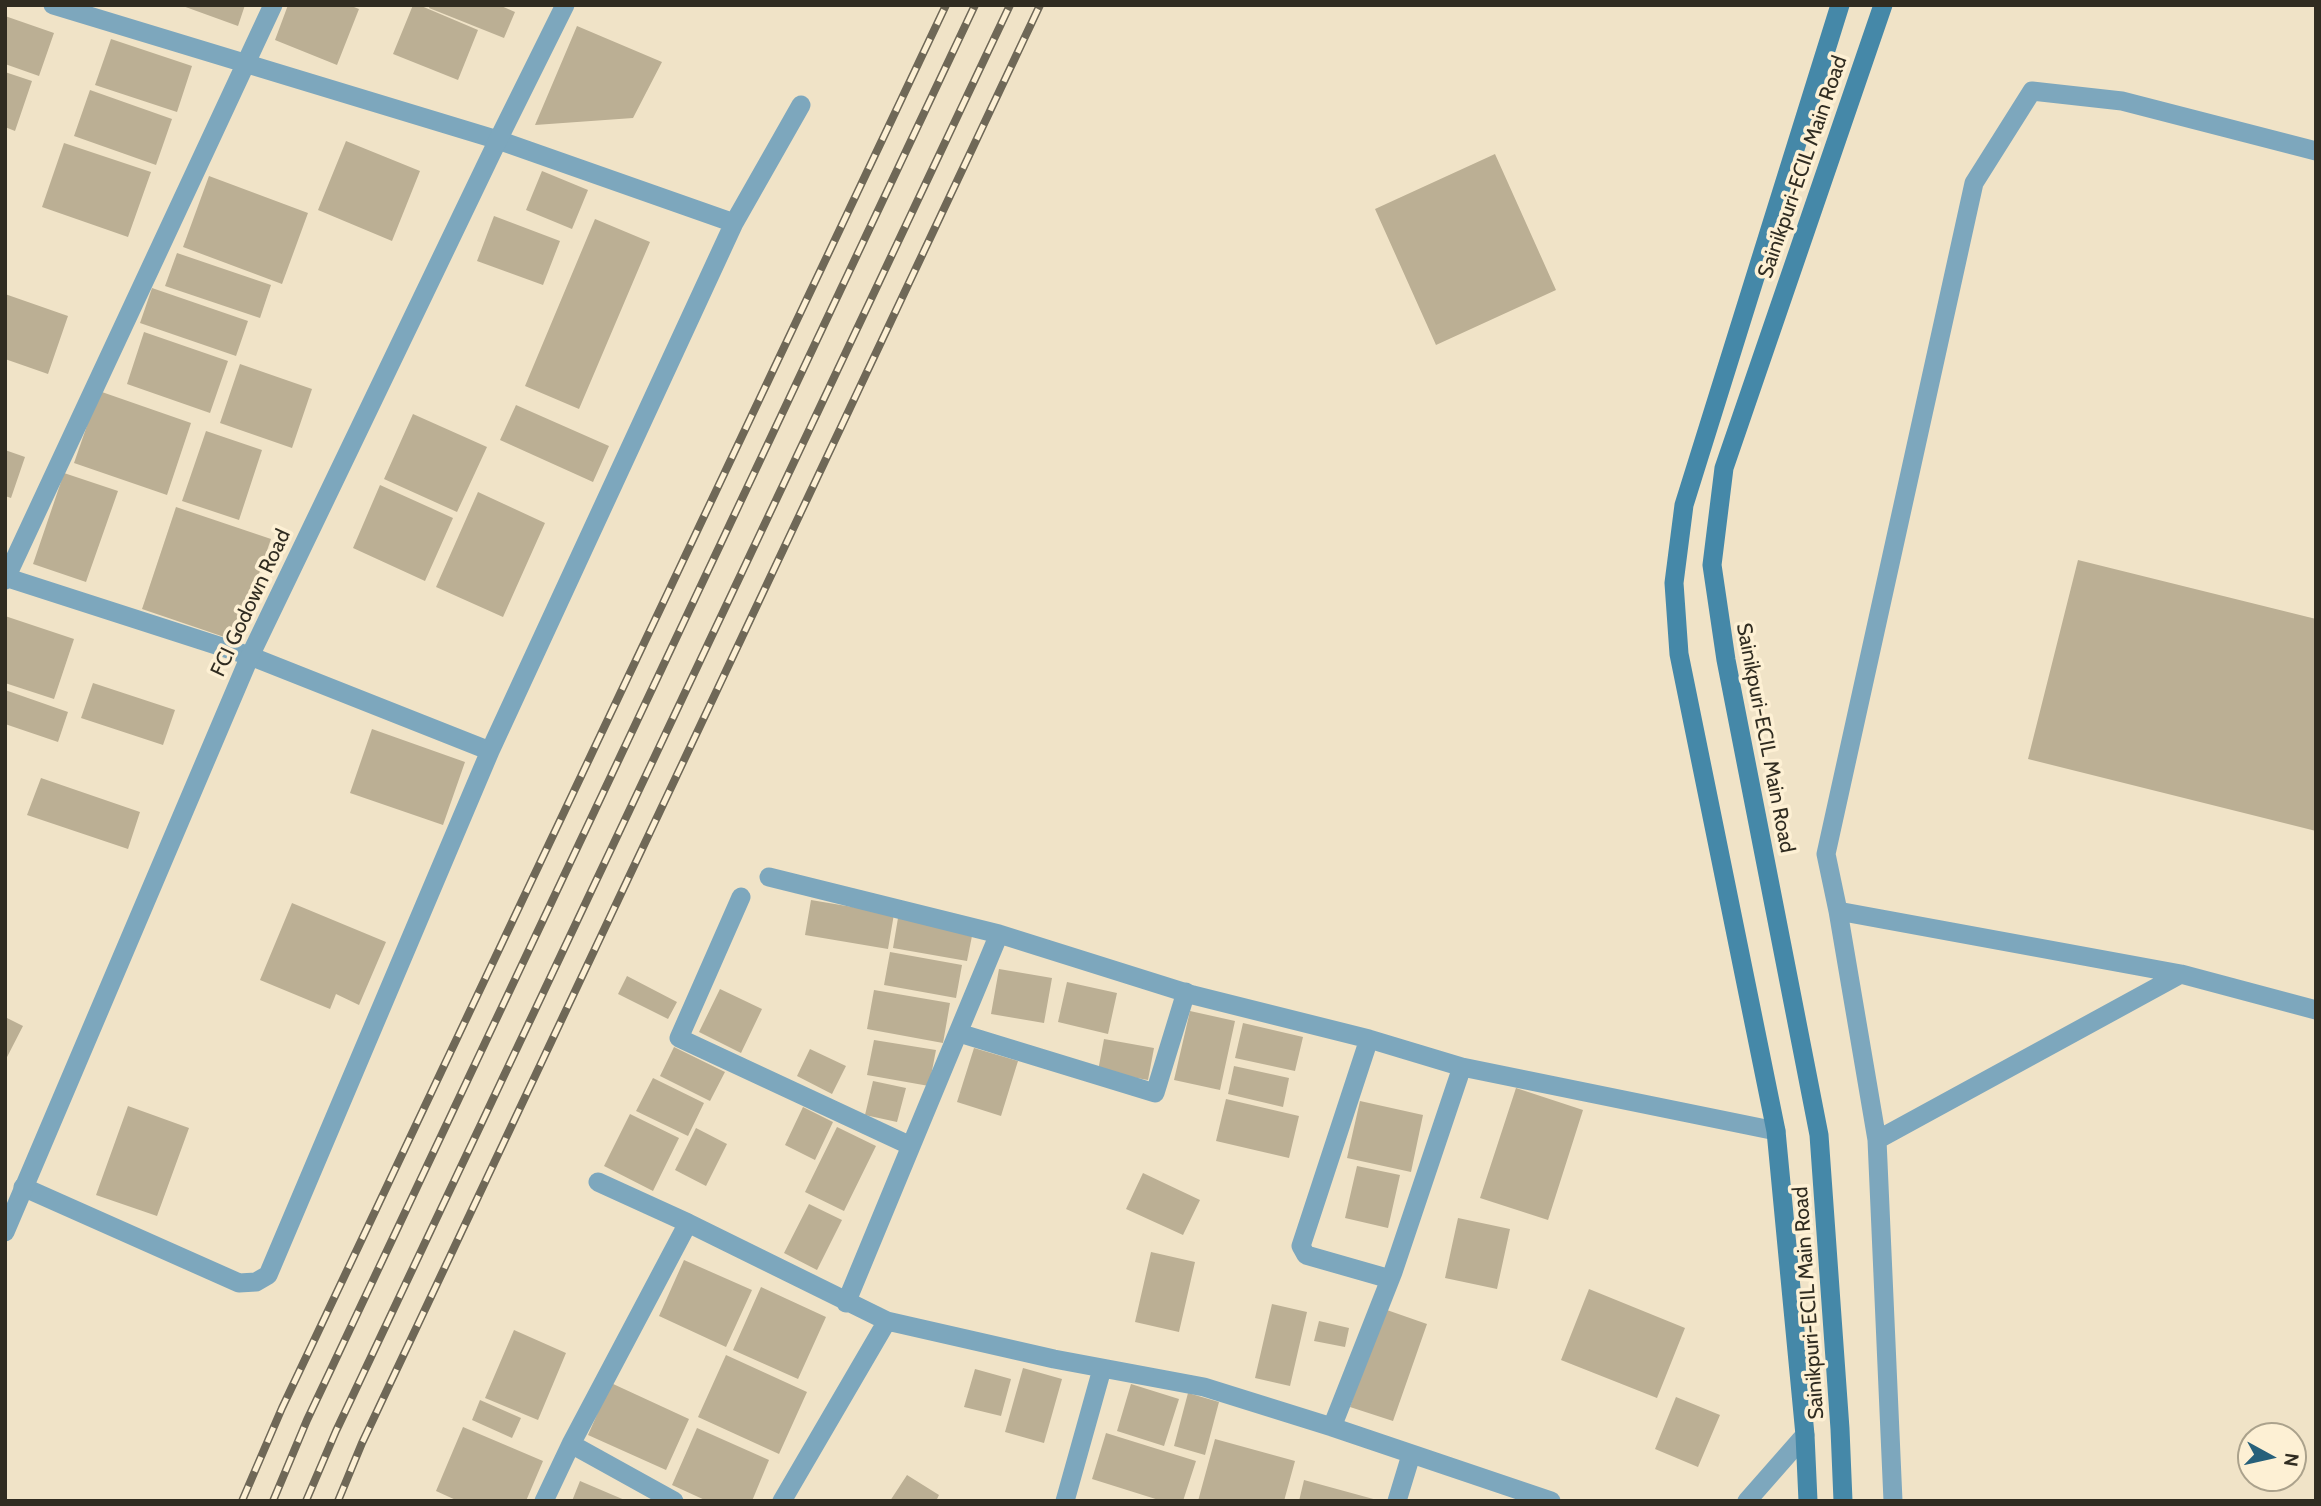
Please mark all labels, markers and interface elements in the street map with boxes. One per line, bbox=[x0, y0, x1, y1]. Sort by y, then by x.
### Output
street label: Sainikpuri-ECIL Main Road bbox=[1753, 53, 1853, 281]
street label: FCI Godown Road bbox=[206, 525, 296, 681]
street label: Sainikpuri-ECIL Main Road bbox=[1730, 621, 1800, 855]
street label: Sainikpuri-ECIL Main Road bbox=[1788, 1186, 1830, 1420]
north arrow bbox=[2237, 1422, 2307, 1492]
text: N bbox=[2279, 1451, 2304, 1468]

